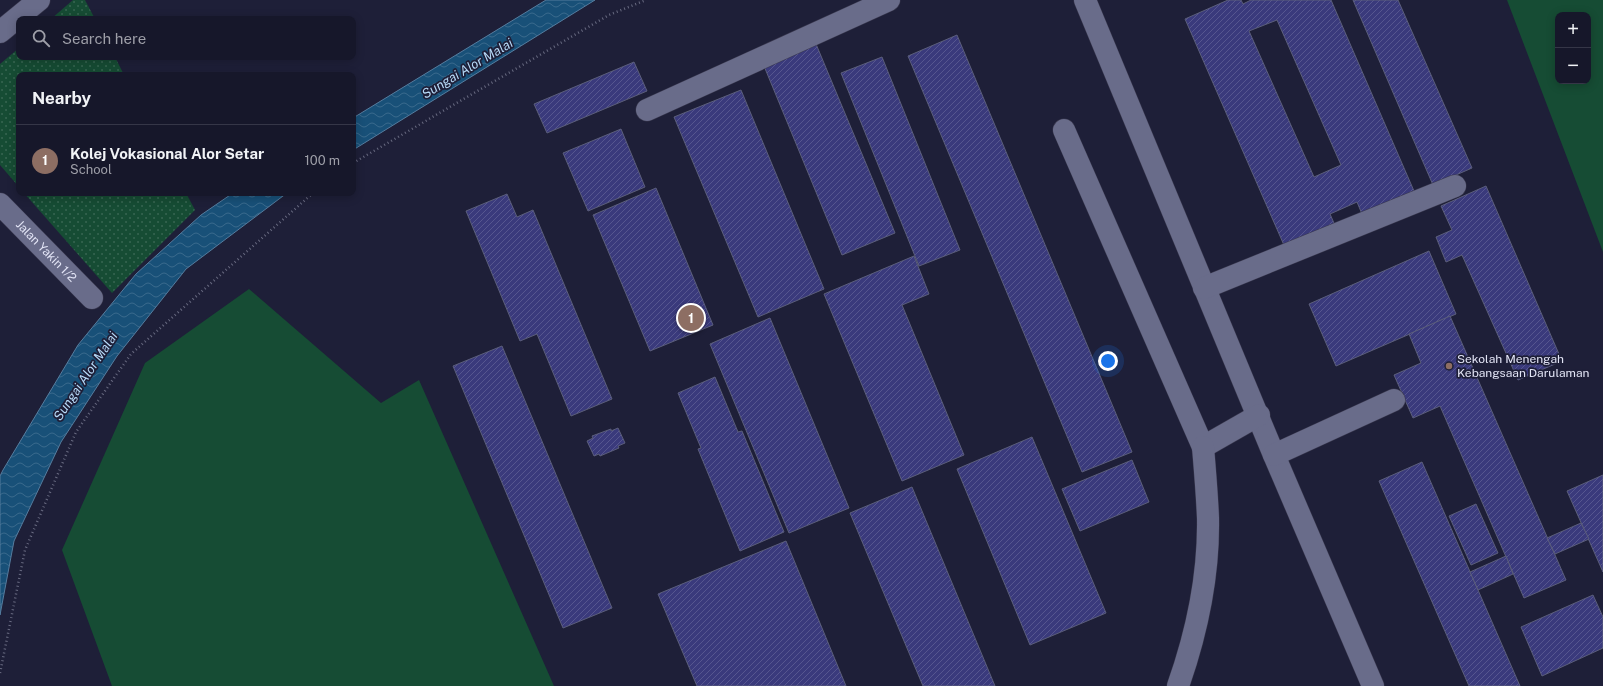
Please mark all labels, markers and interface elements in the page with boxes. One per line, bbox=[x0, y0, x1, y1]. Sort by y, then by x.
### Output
map controls bbox=[1555, 12, 1591, 84]
button: + bbox=[1555, 12, 1591, 48]
search box bbox=[16, 16, 356, 60]
icon: search bbox=[30, 27, 52, 49]
text: Search here bbox=[62, 30, 146, 47]
water label: Sungai Alor Malai bbox=[419, 35, 516, 101]
button: − bbox=[1555, 48, 1591, 84]
text: Nearby bbox=[32, 88, 91, 108]
text: Kolej Vokasional Alor Setar bbox=[70, 145, 264, 162]
text: 1 bbox=[42, 153, 48, 168]
text: 100 m bbox=[304, 153, 340, 168]
text: School bbox=[70, 162, 112, 177]
street label: Jalan Yakin 1/2 bbox=[13, 218, 79, 285]
pin: 1 bbox=[678, 303, 704, 333]
water label: Sungai Alor Malai bbox=[50, 329, 121, 423]
your location bbox=[1098, 351, 1118, 371]
place label: Sekolah Menengah Kebangsaan Darulaman bbox=[1457, 352, 1590, 380]
marker: Sekolah Menengah Kebangsaan Darulaman bbox=[1444, 361, 1454, 371]

